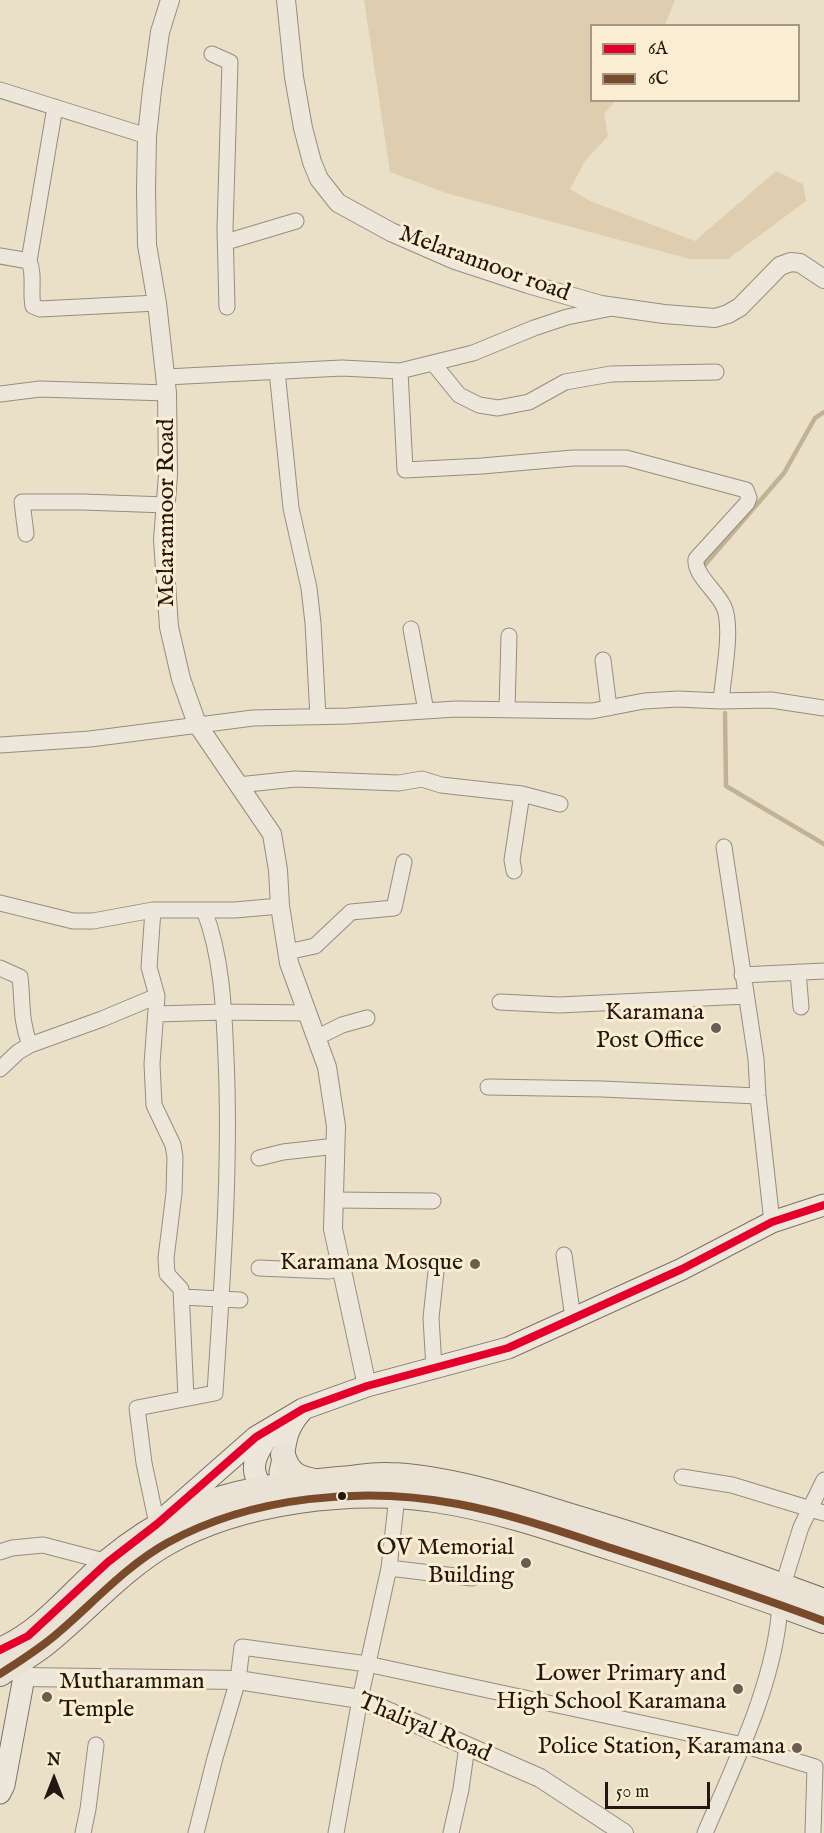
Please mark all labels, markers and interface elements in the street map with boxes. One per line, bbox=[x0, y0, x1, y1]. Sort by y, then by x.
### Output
legend bbox=[590, 24, 800, 102]
text: 6A bbox=[648, 38, 668, 61]
text: 6C bbox=[648, 68, 668, 91]
street label: Melarannoor road bbox=[395, 221, 573, 309]
street label: Melarannoor Road bbox=[154, 418, 182, 608]
place label: Karamana Post Office bbox=[596, 1000, 704, 1056]
marker: Karamana Post Office bbox=[709, 1021, 723, 1035]
place label: Karamana Mosque bbox=[280, 1250, 463, 1278]
marker: Karamana Mosque bbox=[468, 1257, 482, 1271]
unlabelled marker bbox=[336, 1490, 348, 1502]
place label: OV Memorial Building bbox=[377, 1535, 514, 1591]
marker: OV Memorial Building bbox=[519, 1556, 533, 1570]
place label: Lower Primary and High School Karamana bbox=[496, 1661, 726, 1717]
place label: Mutharamman Temple bbox=[59, 1669, 205, 1725]
marker: Lower Primary and High School Karamana bbox=[731, 1682, 745, 1696]
street label: Thaliyal Road bbox=[353, 1688, 495, 1770]
marker: Mutharamman Temple bbox=[40, 1690, 54, 1704]
place label: Police Station, Karamana bbox=[538, 1734, 785, 1762]
marker: Police Station, Karamana bbox=[790, 1741, 804, 1755]
north arrow bbox=[24, 1749, 84, 1809]
text: N bbox=[47, 1751, 61, 1771]
scale bar bbox=[608, 1770, 713, 1808]
text: 50 m bbox=[616, 1781, 649, 1804]

